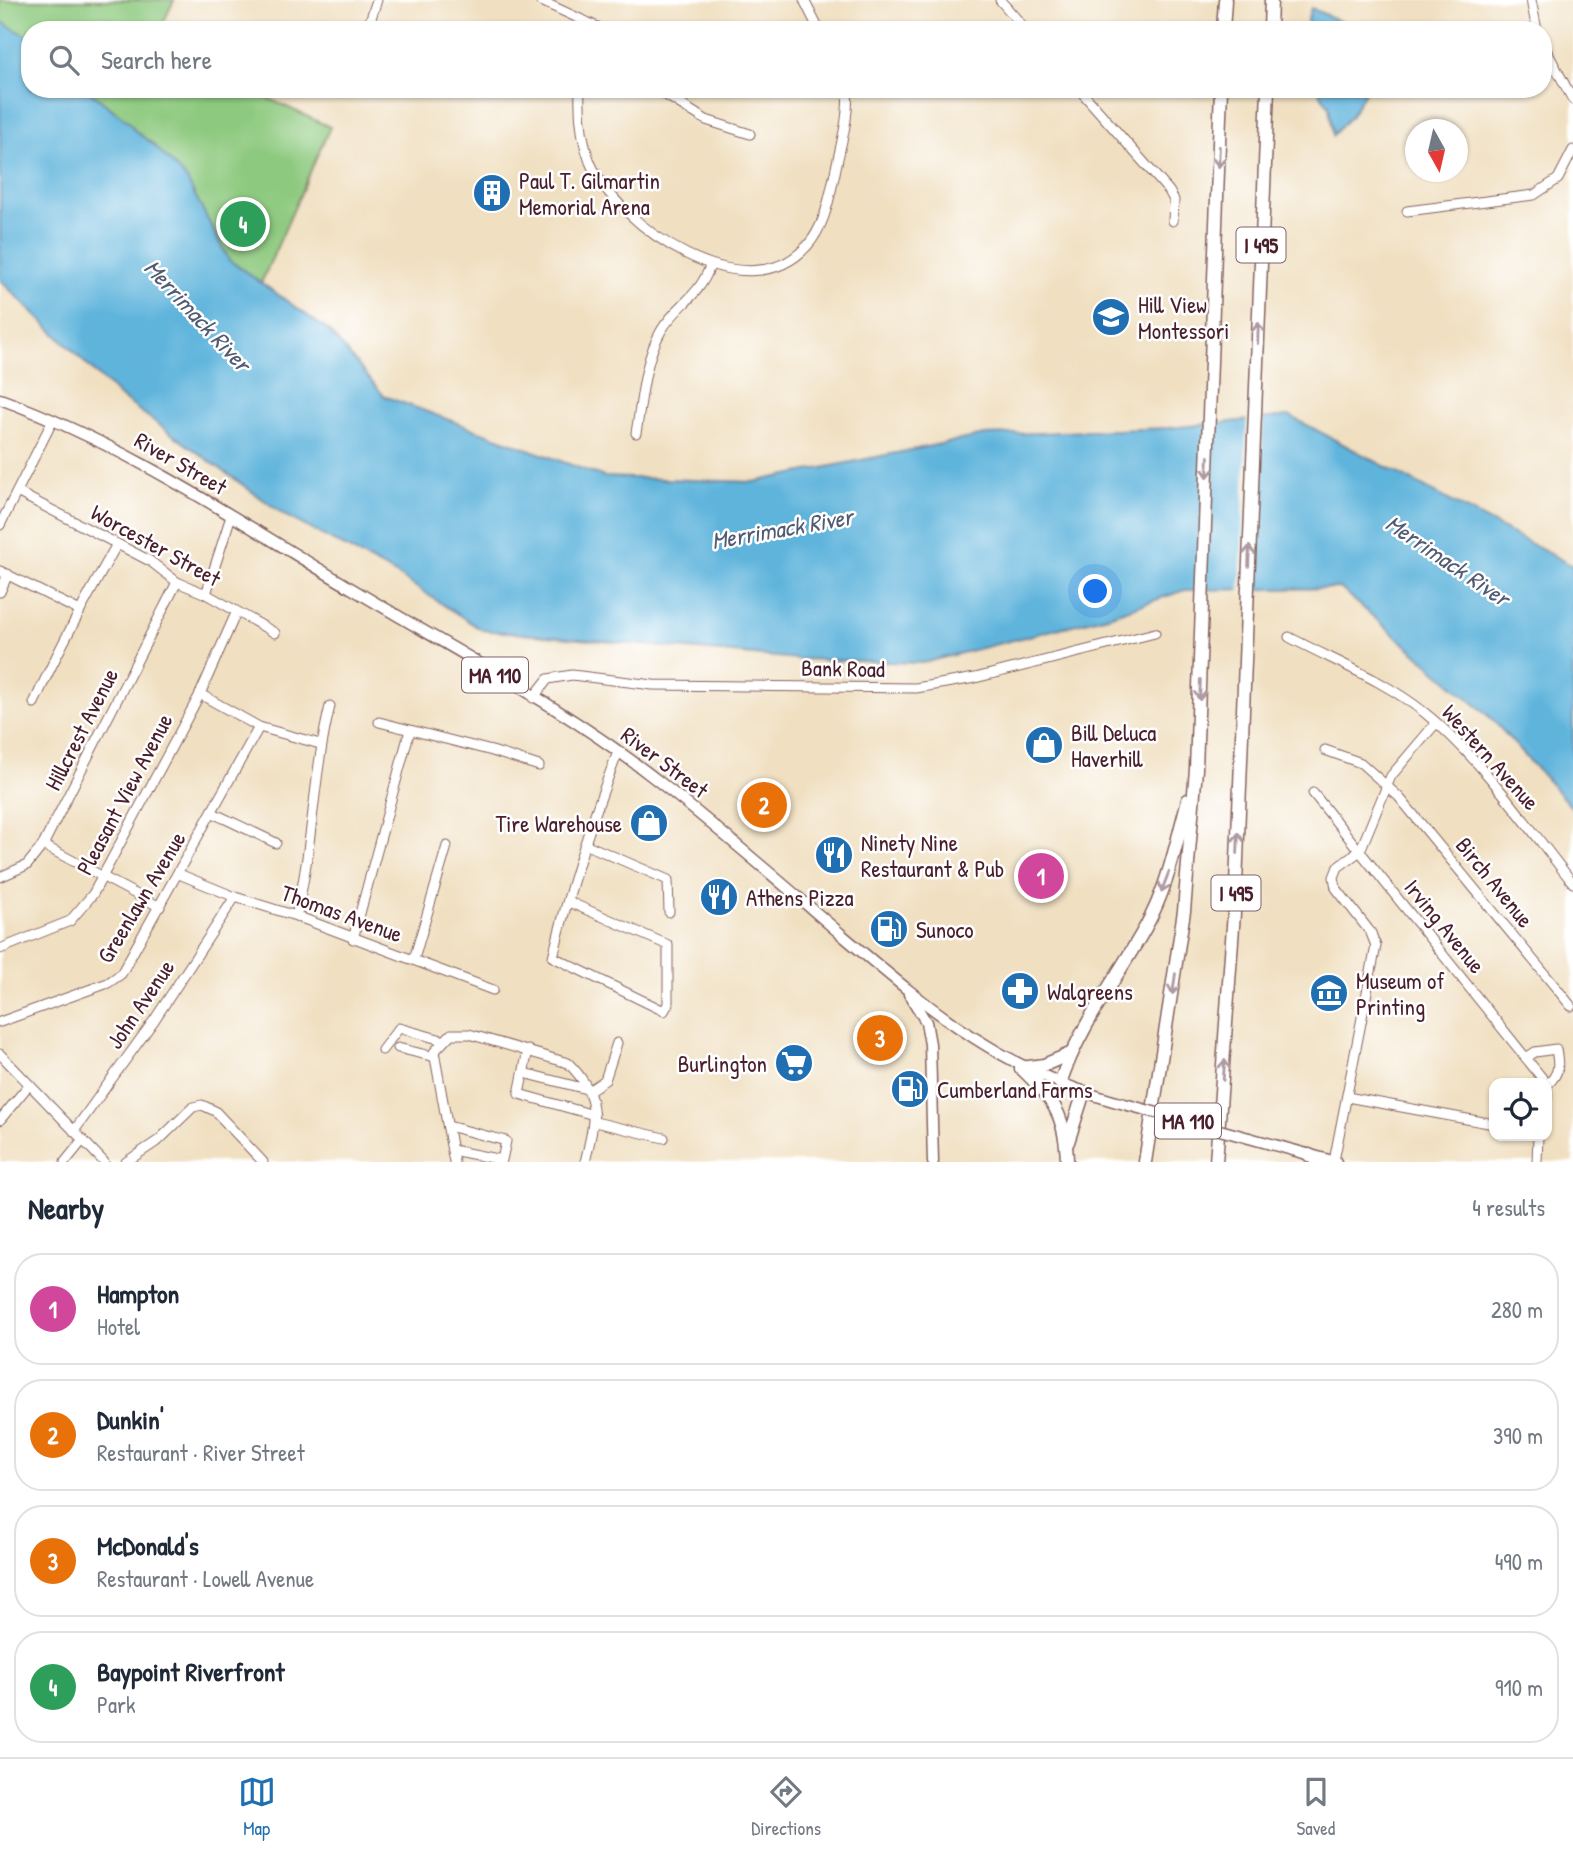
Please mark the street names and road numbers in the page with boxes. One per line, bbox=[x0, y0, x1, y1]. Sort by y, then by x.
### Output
road number: I 495 bbox=[1236, 228, 1286, 262]
street label: River Street bbox=[129, 424, 234, 502]
street label: Worcester Street bbox=[86, 497, 227, 594]
street label: Bank Road bbox=[801, 652, 885, 684]
road number: MA 110 bbox=[462, 658, 528, 692]
street label: Hillcrest Avenue bbox=[37, 663, 125, 795]
street label: Western Avenue bbox=[1435, 698, 1547, 816]
street label: Pleasant View Avenue bbox=[68, 708, 180, 880]
street label: River Street bbox=[615, 719, 716, 806]
street label: Greenlawn Avenue bbox=[89, 825, 193, 969]
street label: Birch Avenue bbox=[1449, 830, 1541, 934]
street label: Irving Avenue bbox=[1397, 872, 1493, 980]
road number: I 495 bbox=[1212, 876, 1260, 910]
street label: Thomas Avenue bbox=[277, 877, 407, 949]
street label: John Avenue bbox=[99, 953, 181, 1055]
road number: MA 110 bbox=[1155, 1104, 1221, 1138]

